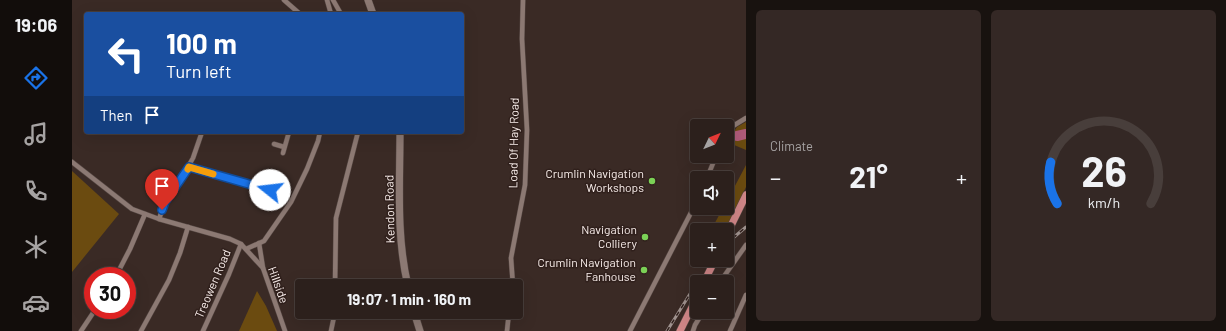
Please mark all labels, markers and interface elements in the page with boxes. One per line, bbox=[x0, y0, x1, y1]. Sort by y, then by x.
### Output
text: 19:06 bbox=[15, 14, 57, 36]
text: 100 m bbox=[166, 26, 237, 60]
icon: left bbox=[100, 28, 152, 80]
text: Turn left bbox=[166, 60, 232, 82]
icon: directions bbox=[22, 64, 50, 92]
street label: Load Of Hay Road bbox=[505, 97, 521, 189]
icon: arrive bbox=[141, 104, 163, 126]
text: Then bbox=[100, 106, 133, 124]
north arrow bbox=[690, 119, 734, 163]
map controls bbox=[690, 119, 734, 319]
icon: music bbox=[22, 120, 50, 148]
text: Climate bbox=[770, 138, 813, 154]
text: 26 bbox=[1081, 144, 1126, 194]
text: 21° bbox=[849, 158, 888, 194]
text: − bbox=[770, 164, 781, 190]
text: + bbox=[956, 164, 967, 190]
place label: Crumlin Navigation Workshops bbox=[545, 166, 644, 194]
pin bbox=[145, 169, 179, 210]
position arrow bbox=[249, 169, 291, 211]
button: sound bbox=[690, 171, 734, 215]
icon: arrive bbox=[151, 175, 173, 197]
street label: Kendon Road bbox=[381, 175, 397, 243]
marker: Crumlin Navigation Workshops bbox=[647, 176, 657, 186]
icon: phone bbox=[22, 177, 50, 205]
text: km/h bbox=[1087, 193, 1120, 210]
place label: Navigation Colliery bbox=[581, 222, 637, 250]
button: + bbox=[690, 223, 734, 267]
marker: Navigation Colliery bbox=[640, 232, 650, 242]
icon: climate bbox=[22, 233, 50, 261]
street label: Treowen Road bbox=[191, 247, 233, 320]
place label: Crumlin Navigation Fanhouse bbox=[537, 255, 636, 283]
street label: Hillside bbox=[266, 264, 292, 305]
marker: Crumlin Navigation Fanhouse bbox=[639, 265, 649, 275]
speed limit sign: 30 bbox=[84, 267, 136, 319]
button: − bbox=[690, 275, 734, 319]
icon: car bbox=[22, 289, 50, 317]
text: 19:07 · 1 min · 160 m bbox=[347, 290, 471, 308]

